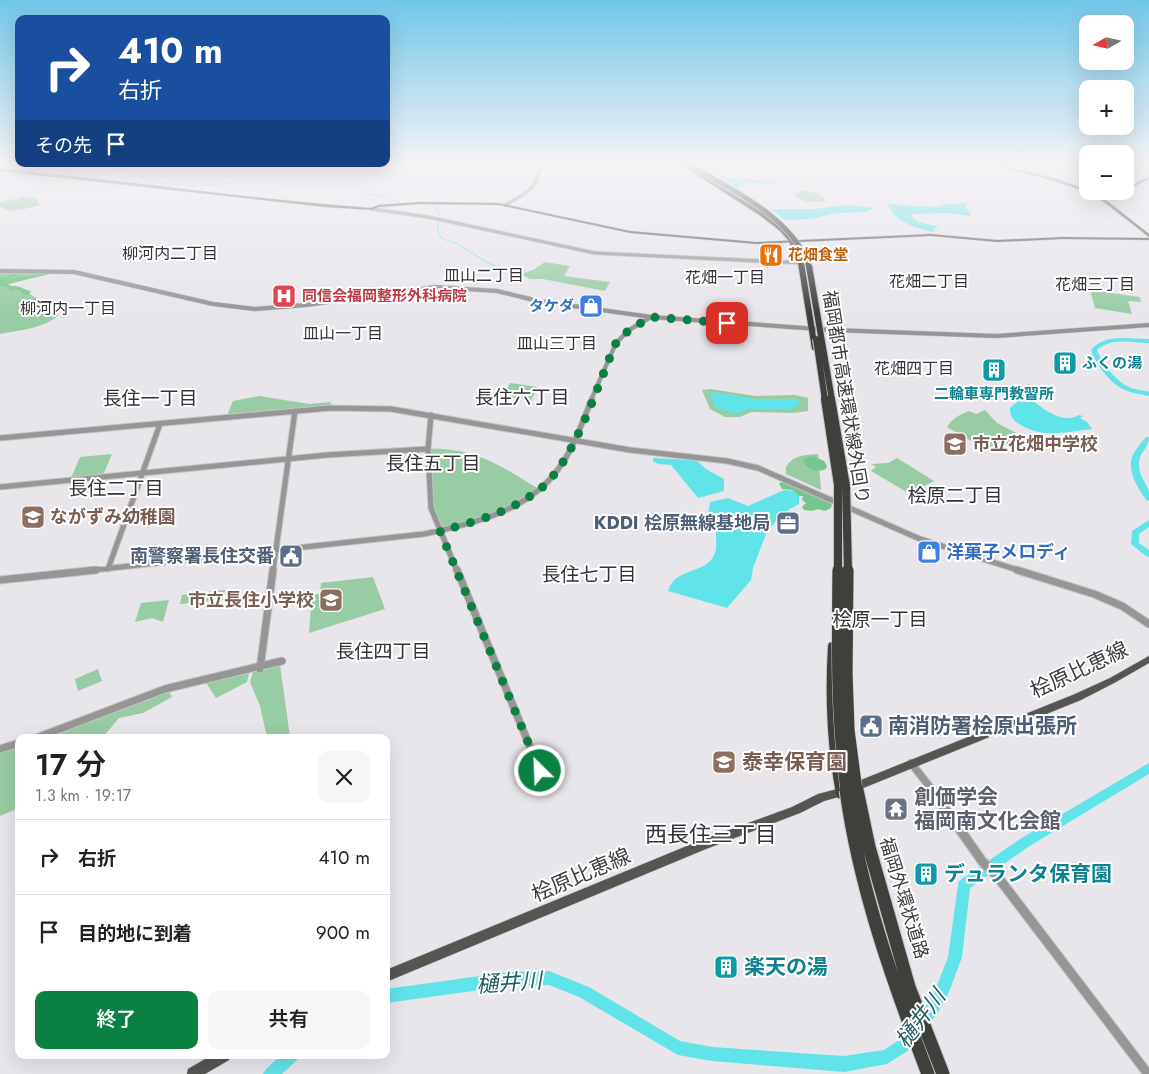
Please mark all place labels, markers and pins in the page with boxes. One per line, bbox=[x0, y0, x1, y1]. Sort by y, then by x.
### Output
restaurant icon: 花畑食堂 bbox=[758, 242, 784, 268]
place label: 花畑食堂 bbox=[788, 244, 848, 266]
hospital icon: 同信会福岡整形外科病院 bbox=[271, 283, 297, 309]
place label: 同信会福岡整形外科病院 bbox=[302, 285, 467, 307]
shop icon: タケダ bbox=[578, 293, 604, 319]
place label: タケダ bbox=[529, 295, 574, 317]
pin bbox=[706, 302, 748, 344]
building icon: ふくの湯 bbox=[1052, 350, 1078, 376]
place label: ふくの湯 bbox=[1082, 352, 1142, 374]
building icon: 二輪車専門教習所 bbox=[981, 357, 1007, 383]
place label: 二輪車専門教習所 bbox=[934, 383, 1054, 405]
school or university icon: 市立花畑中学校 bbox=[942, 431, 968, 457]
place label: 市立花畑中学校 bbox=[972, 431, 1098, 457]
school or university icon: ながずみ幼稚園 bbox=[20, 504, 46, 530]
place label: ながずみ幼稚園 bbox=[50, 504, 176, 530]
place label: KDDI 桧原無線基地局 bbox=[594, 510, 770, 536]
office icon: KDDI 桧原無線基地局 bbox=[775, 510, 801, 536]
shop icon: 洋菓子メロディ bbox=[916, 539, 942, 565]
place label: 洋菓子メロディ bbox=[946, 539, 1071, 565]
place label: 南警察署長住交番 bbox=[130, 543, 274, 569]
public building icon: 南警察署長住交番 bbox=[278, 543, 304, 569]
place label: 市立長住小学校 bbox=[188, 587, 314, 613]
school or university icon: 市立長住小学校 bbox=[318, 587, 344, 613]
place label: 南消防署桧原出張所 bbox=[888, 711, 1077, 741]
public building icon: 南消防署桧原出張所 bbox=[858, 713, 884, 739]
place label: 泰幸保育園 bbox=[742, 747, 847, 777]
school or university icon: 泰幸保育園 bbox=[711, 749, 737, 775]
place label: 創価学会 福岡南文化会館 bbox=[914, 782, 1061, 836]
temple icon: 創価学会 福岡南文化会館 bbox=[883, 796, 909, 822]
place label: デュランタ保育園 bbox=[944, 859, 1112, 889]
building icon: デュランタ保育園 bbox=[913, 861, 939, 887]
place label: 楽天の湯 bbox=[744, 952, 828, 982]
building icon: 楽天の湯 bbox=[713, 954, 739, 980]

